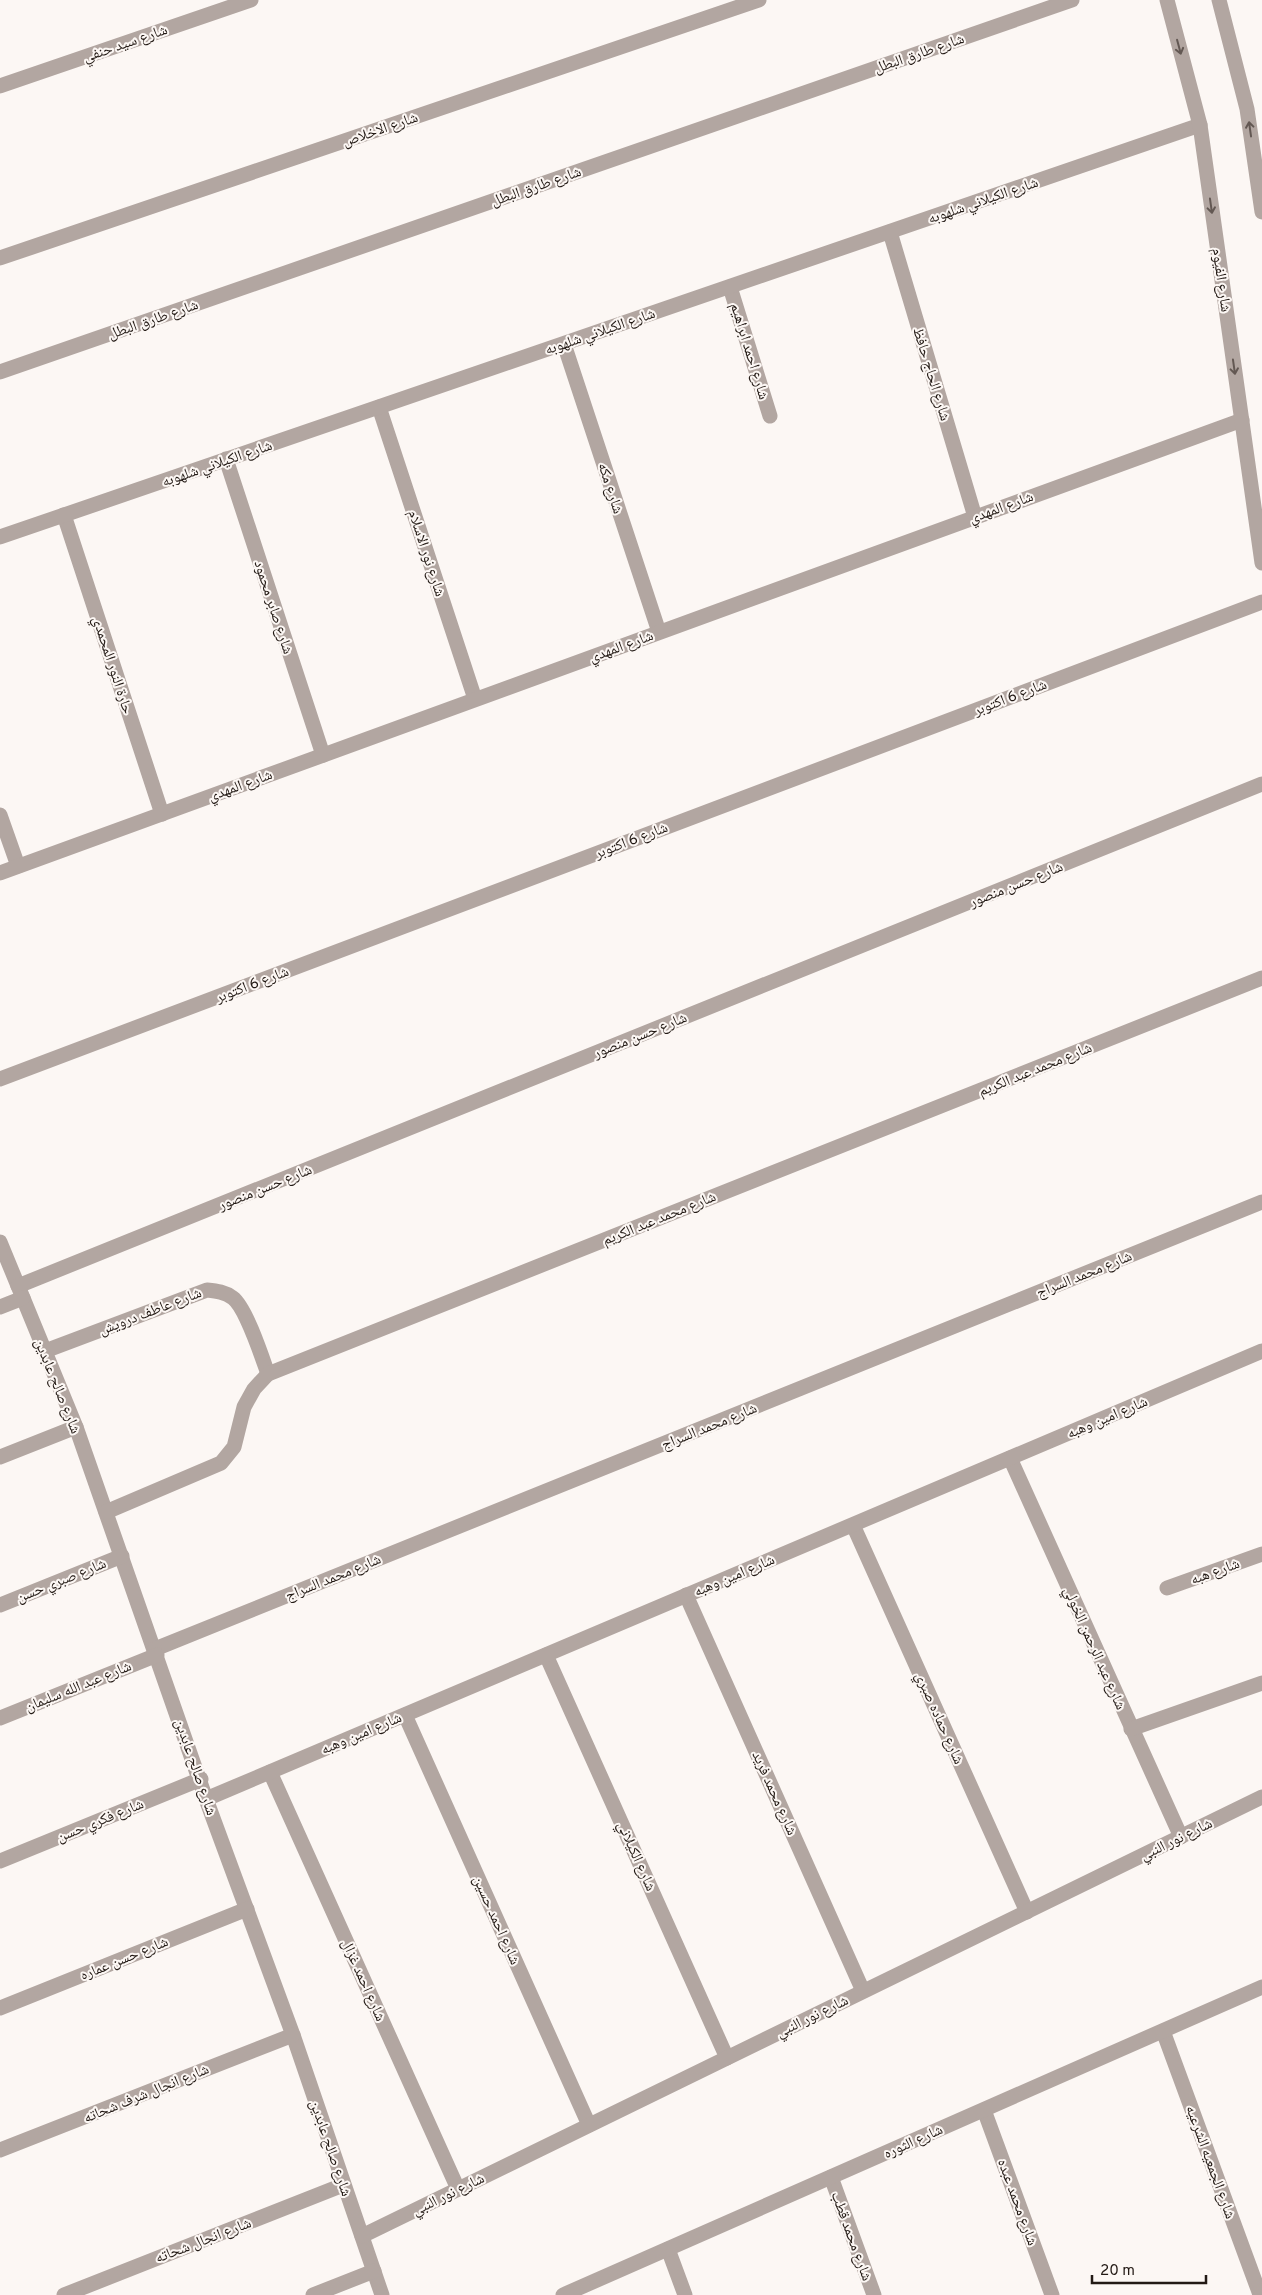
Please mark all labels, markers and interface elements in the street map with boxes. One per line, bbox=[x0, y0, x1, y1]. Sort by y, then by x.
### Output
street label: شارع سيد حنفي bbox=[81, 21, 171, 68]
street label: شارع طارق البطل bbox=[872, 30, 967, 79]
one-way arrow bbox=[1175, 39, 1185, 55]
street label: شارع الاخلاص bbox=[340, 109, 421, 152]
one-way arrow bbox=[1245, 121, 1255, 137]
street label: شارع طارق البطل bbox=[489, 163, 584, 212]
street label: شارع الكيلاني شلهوبه bbox=[926, 174, 1042, 230]
one-way arrow bbox=[1207, 198, 1217, 214]
street label: شارع الفيوم bbox=[1207, 247, 1234, 314]
street label: شارع طارق البطل bbox=[106, 296, 201, 345]
street label: شارع احمد ابراهيم bbox=[725, 301, 772, 402]
street label: شارع الكيلاني شلهوبه bbox=[543, 305, 659, 361]
street label: شارع الحاج حافظ bbox=[907, 325, 954, 424]
one-way arrow bbox=[1230, 359, 1240, 375]
street label: شارع الكيلاني شلهوبه bbox=[160, 437, 276, 493]
street label: شارع مكه bbox=[592, 461, 627, 517]
street label: شارع المهدي bbox=[967, 488, 1037, 530]
street label: شارع نور الاسلام bbox=[403, 508, 449, 599]
street label: شارع صابر محمود bbox=[248, 558, 297, 657]
street label: حارة النور المحمدي bbox=[86, 614, 136, 717]
street label: شارع المهدي bbox=[587, 627, 657, 669]
street label: شارع 6 اكتوبر bbox=[970, 676, 1050, 721]
street label: شارع المهدي bbox=[206, 766, 276, 808]
street label: شارع 6 اكتوبر bbox=[591, 819, 671, 864]
street label: شارع حسن منصور bbox=[966, 858, 1066, 913]
street label: شارع 6 اكتوبر bbox=[212, 963, 292, 1008]
street label: شارع حسن منصور bbox=[590, 1009, 690, 1064]
street label: شارع محمد عبد الكريم bbox=[976, 1039, 1095, 1102]
street label: شارع حسن منصور bbox=[215, 1161, 315, 1216]
street label: شارع محمد عبد الكريم bbox=[600, 1188, 719, 1251]
street label: شارع محمد السراج bbox=[1034, 1248, 1135, 1303]
street label: شارع عاطف درويش bbox=[96, 1284, 205, 1341]
street label: شارع صالح عابدين bbox=[29, 1336, 84, 1437]
street label: شارع امين وهبه bbox=[1064, 1393, 1151, 1444]
street label: شارع محمد السراج bbox=[659, 1400, 760, 1455]
street label: شارع محمد السراج bbox=[283, 1551, 384, 1606]
street label: شارع امين وهبه bbox=[691, 1551, 778, 1602]
street label: شارع صبري حسن bbox=[14, 1555, 110, 1609]
street label: شارع هبه bbox=[1188, 1555, 1243, 1590]
street label: شارع عبد الرحمن الخولي bbox=[1057, 1584, 1129, 1714]
street label: شارع عبد الله سليمان bbox=[23, 1657, 135, 1717]
street label: شارع حماده صبري bbox=[909, 1670, 967, 1768]
street label: شارع امين وهبه bbox=[318, 1709, 405, 1760]
street label: شارع صالح عابدين bbox=[169, 1717, 220, 1818]
street label: شارع محمد فريد bbox=[747, 1748, 801, 1839]
street label: شارع فكري حسن bbox=[54, 1795, 147, 1848]
street label: شارع نور النبي bbox=[1137, 1815, 1216, 1867]
street label: شارع الكيلاني bbox=[611, 1819, 660, 1895]
street label: شارع احمد حسين bbox=[468, 1873, 524, 1968]
street label: شارع حسن عماره bbox=[78, 1933, 171, 1986]
street label: شارع احمد غزال bbox=[336, 1936, 389, 2025]
street label: شارع نور النبي bbox=[773, 1992, 852, 2044]
street label: شارع انجال شرف شحاته bbox=[81, 2060, 212, 2128]
street label: شارع صالح عابدين bbox=[304, 2098, 355, 2199]
street label: شارع الجمعيه الشرعيه bbox=[1180, 2103, 1239, 2222]
street label: شارع الثوره bbox=[881, 2121, 946, 2164]
street label: شارع محمد عبده bbox=[992, 2157, 1041, 2249]
street label: شارع نور النبي bbox=[409, 2170, 488, 2222]
street label: شارع محمد قطب bbox=[826, 2189, 876, 2284]
street label: شارع انجال شحاته bbox=[153, 2214, 254, 2268]
scale bar bbox=[1092, 2252, 1206, 2284]
text: 20 m bbox=[1100, 2262, 1135, 2281]

